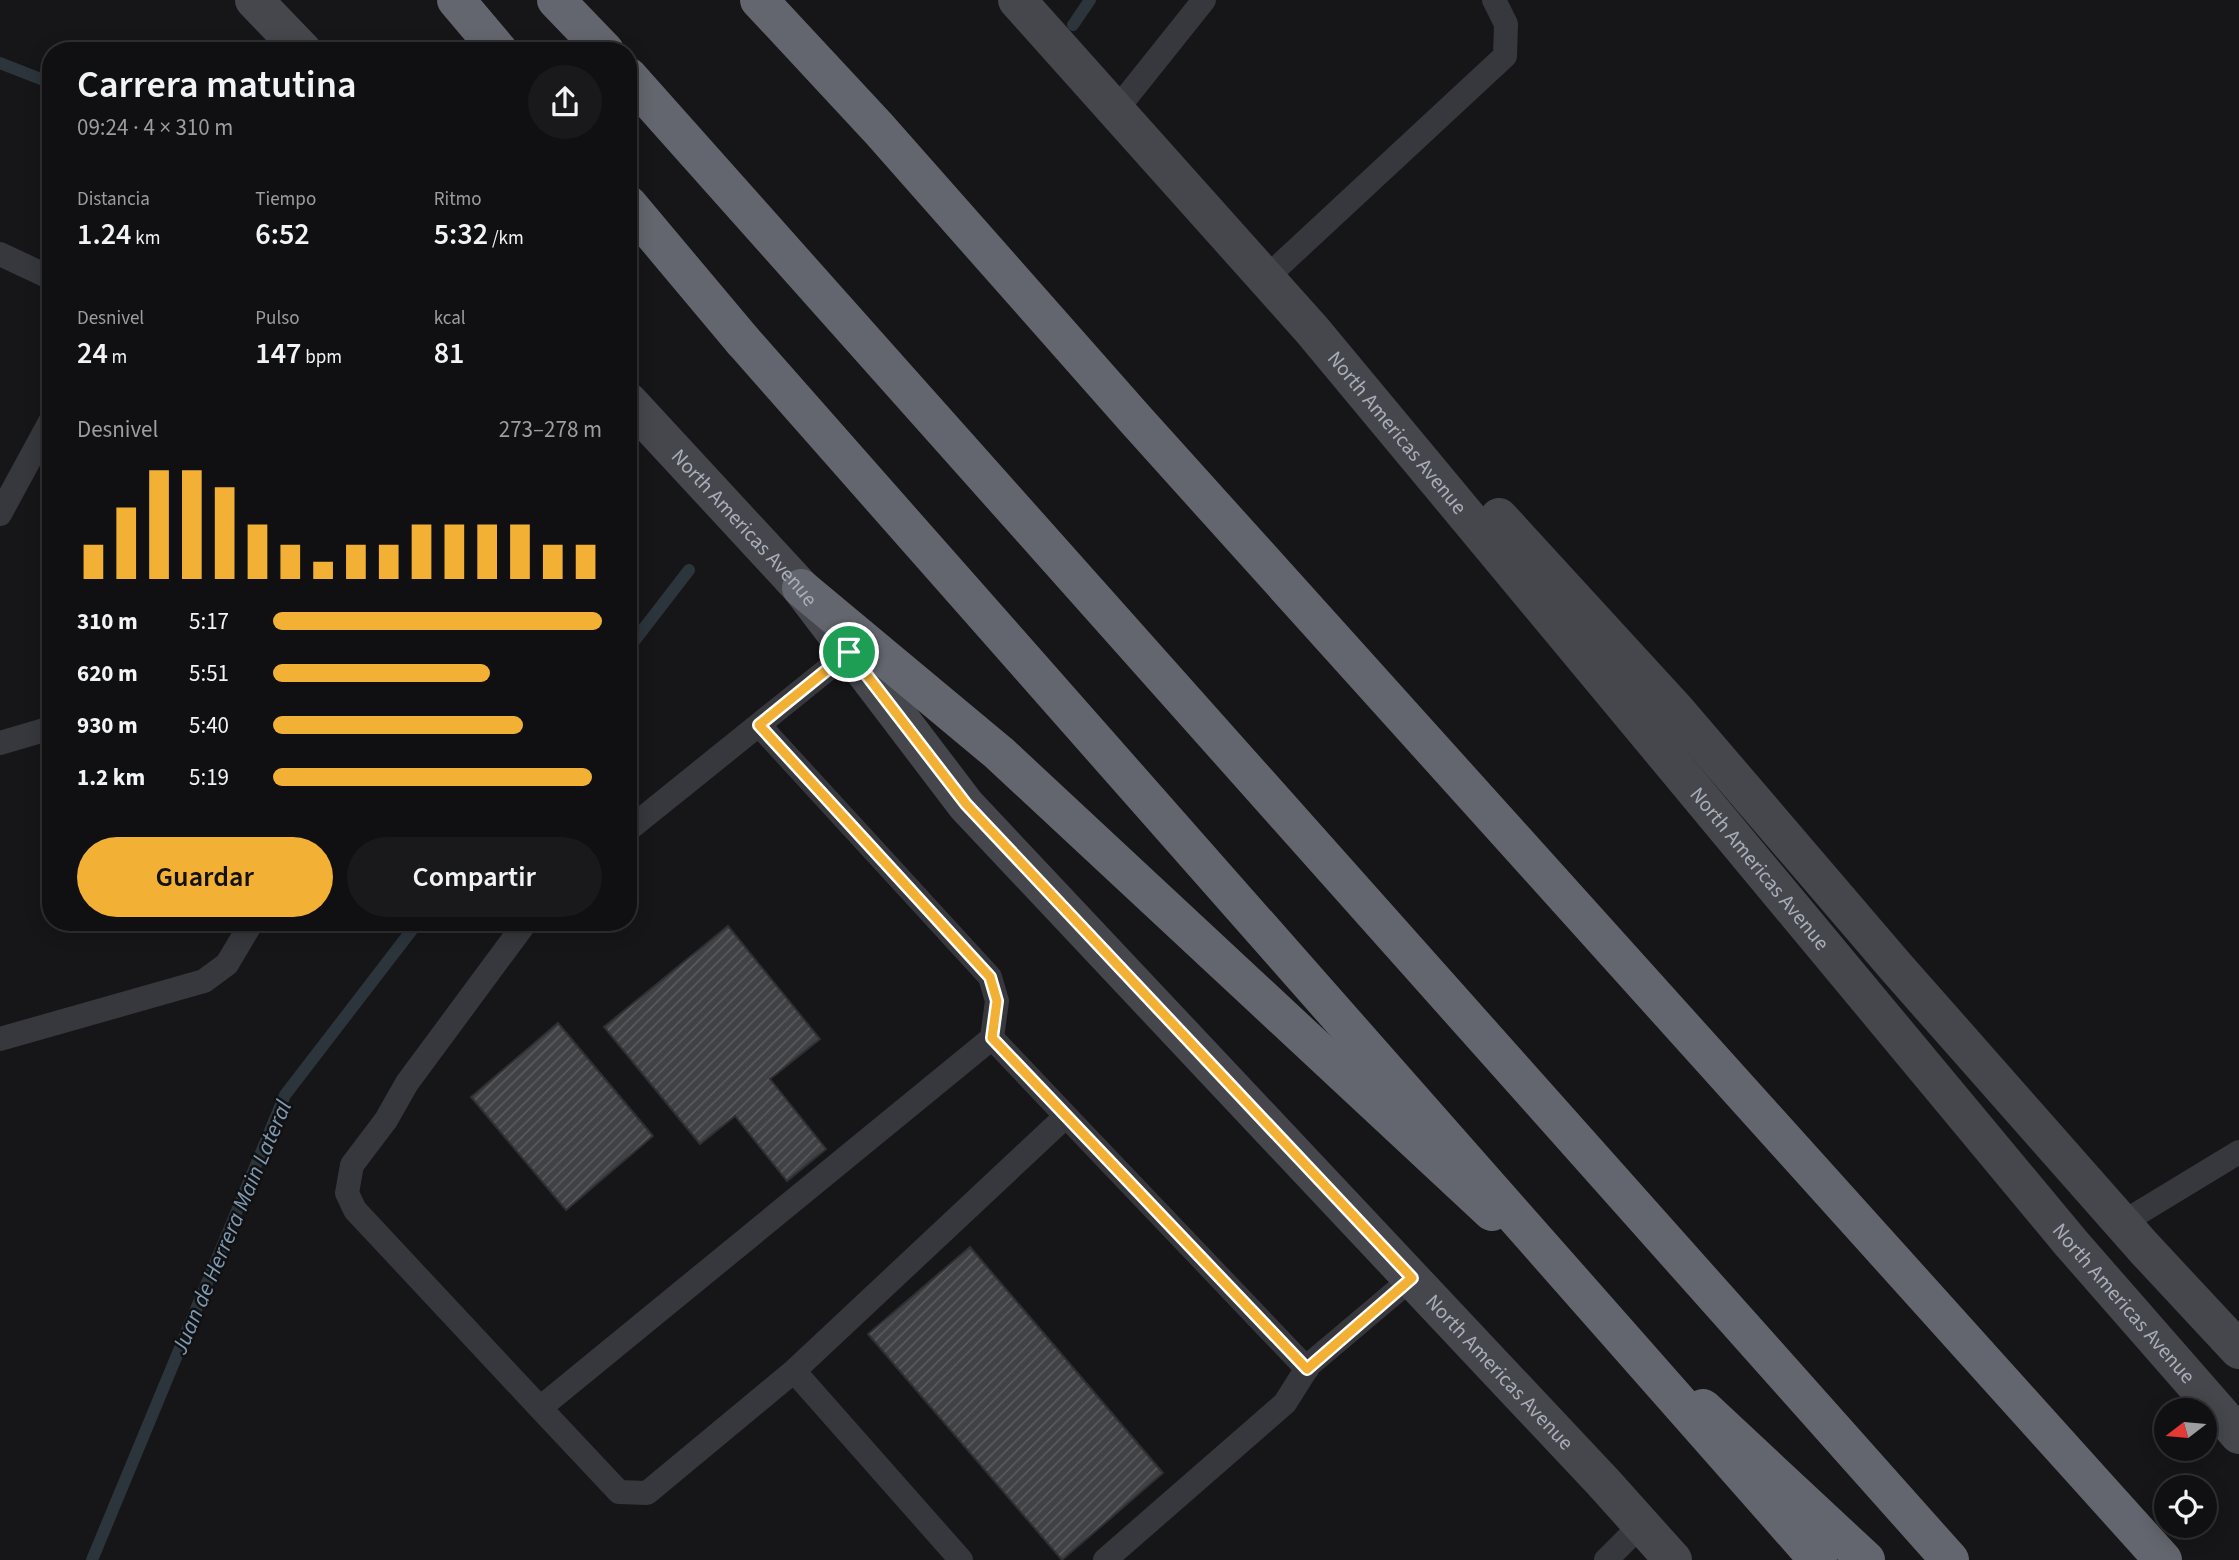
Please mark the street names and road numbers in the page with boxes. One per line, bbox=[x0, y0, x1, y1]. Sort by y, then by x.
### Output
street label: North Americas Avenue bbox=[1320, 344, 1474, 521]
street label: North Americas Avenue bbox=[664, 442, 825, 613]
street label: North Americas Avenue bbox=[1683, 780, 1837, 957]
street label: North Americas Avenue bbox=[2045, 1216, 2202, 1390]
street label: North Americas Avenue bbox=[1419, 1287, 1581, 1457]

